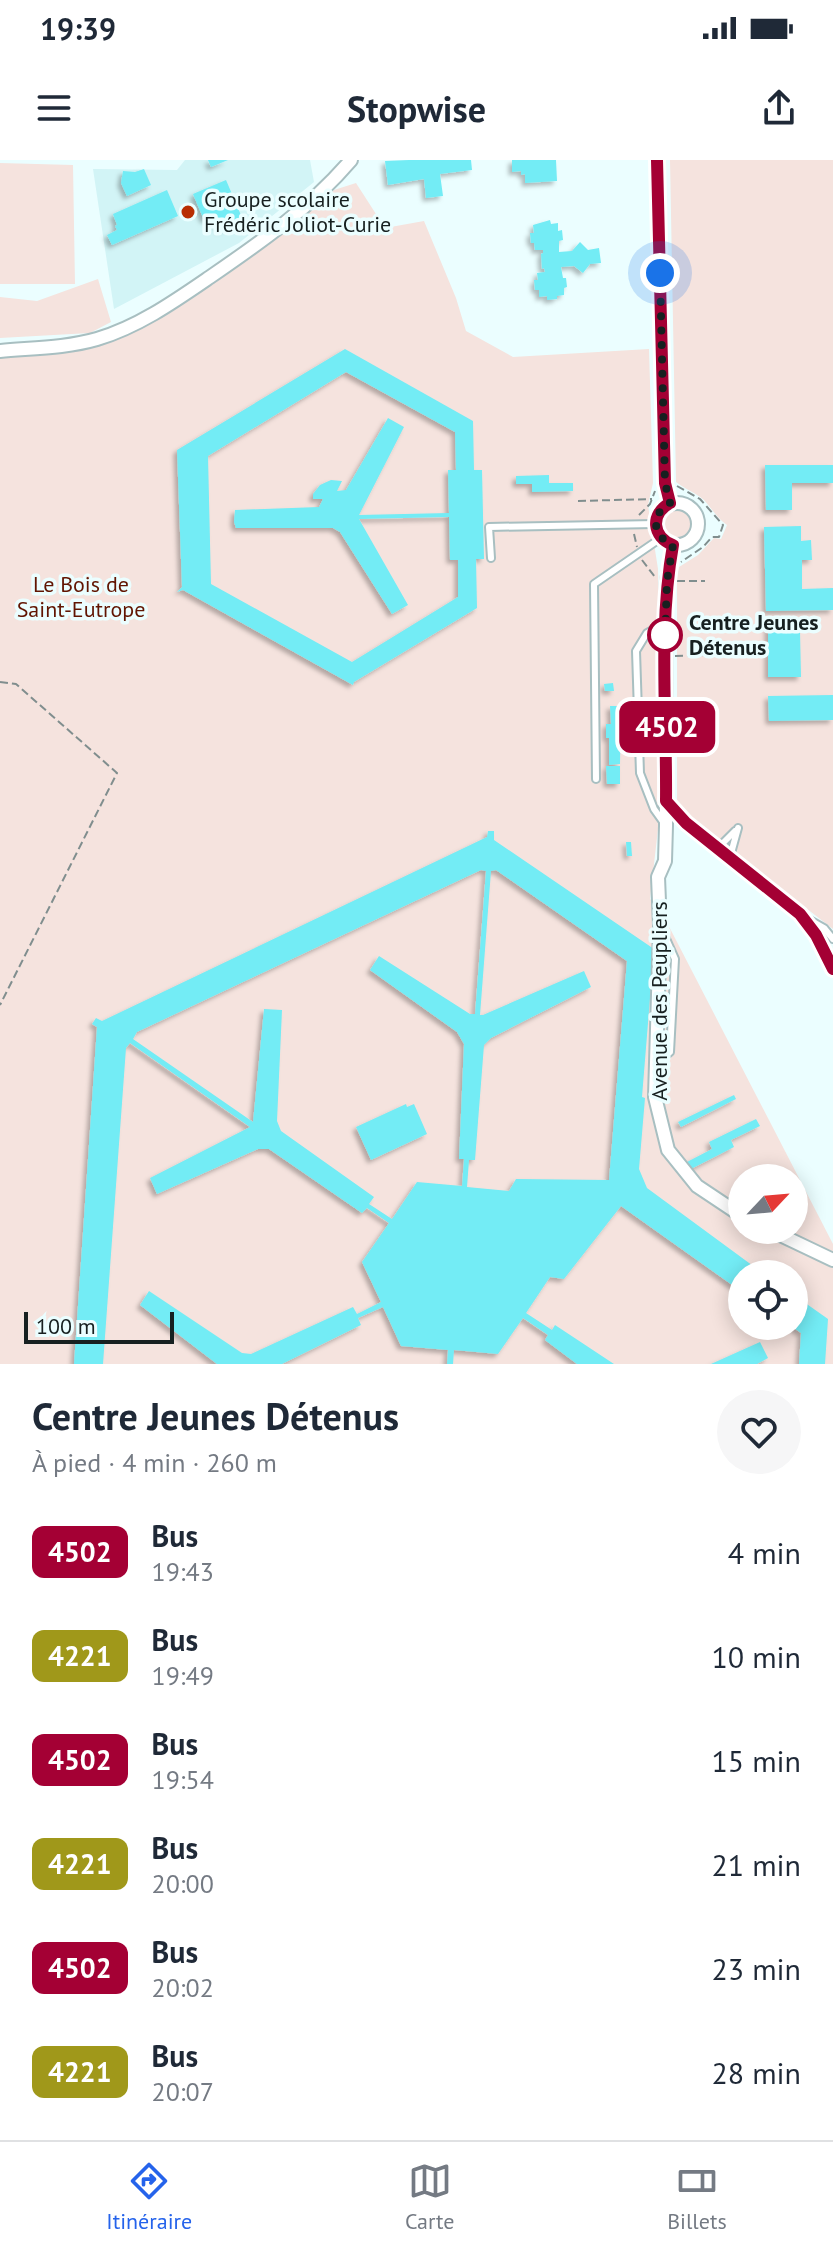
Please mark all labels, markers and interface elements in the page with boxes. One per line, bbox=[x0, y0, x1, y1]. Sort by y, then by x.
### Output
text: 19:39 bbox=[40, 9, 116, 48]
text: Stopwise bbox=[347, 85, 486, 132]
icon: menu bbox=[32, 86, 76, 130]
icon: share bbox=[757, 86, 801, 130]
place label: Groupe scolaire Frédéric Joliot-Curie bbox=[204, 185, 391, 238]
marker: Groupe scolaire Frédéric Joliot-Curie bbox=[179, 203, 197, 221]
your location bbox=[640, 253, 680, 293]
park label: Le Bois de Saint-Eutrope bbox=[17, 570, 145, 623]
place label: Centre Jeunes Détenus bbox=[689, 608, 819, 661]
marker: Centre Jeunes Détenus bbox=[648, 618, 682, 652]
line badge: 4502 bbox=[611, 701, 723, 753]
text: 4502 bbox=[635, 708, 699, 745]
street label: Avenue des Peupliers bbox=[645, 901, 673, 1101]
north arrow bbox=[728, 1164, 808, 1244]
map controls bbox=[728, 1164, 808, 1340]
button: locate bbox=[728, 1260, 808, 1340]
scale bar bbox=[24, 1308, 174, 1344]
text: 100 m bbox=[36, 1312, 96, 1340]
button: heart bbox=[717, 1390, 801, 1474]
text: Centre Jeunes Détenus bbox=[32, 1391, 399, 1440]
text: À pied · 4 min · 260 m bbox=[32, 1446, 277, 1479]
text: Bus bbox=[152, 1516, 198, 1555]
text: 4502 bbox=[48, 1533, 112, 1570]
text: 4 min bbox=[728, 1533, 801, 1572]
text: 19:43 bbox=[152, 1555, 214, 1588]
text: Bus bbox=[152, 1620, 198, 1659]
text: 4221 bbox=[48, 1637, 112, 1674]
text: 10 min bbox=[711, 1637, 801, 1676]
text: 19:49 bbox=[152, 1659, 214, 1692]
text: Bus bbox=[152, 1724, 198, 1763]
text: 4502 bbox=[48, 1741, 112, 1778]
text: 15 min bbox=[711, 1741, 801, 1780]
text: 19:54 bbox=[152, 1763, 214, 1796]
text: Bus bbox=[152, 1828, 198, 1867]
text: 4221 bbox=[48, 1845, 112, 1882]
text: 21 min bbox=[711, 1845, 801, 1884]
text: 20:00 bbox=[152, 1867, 214, 1900]
text: Bus bbox=[152, 1932, 198, 1971]
text: 4502 bbox=[48, 1949, 112, 1986]
text: 23 min bbox=[711, 1949, 801, 1988]
text: 20:02 bbox=[152, 1971, 214, 2004]
text: Bus bbox=[152, 2036, 198, 2075]
text: 4221 bbox=[48, 2053, 112, 2090]
text: 28 min bbox=[711, 2053, 801, 2092]
text: 20:07 bbox=[152, 2075, 214, 2108]
tab: Itinéraire bbox=[106, 2159, 192, 2235]
tab: Carte bbox=[405, 2159, 455, 2235]
tab: Billets bbox=[667, 2159, 727, 2235]

